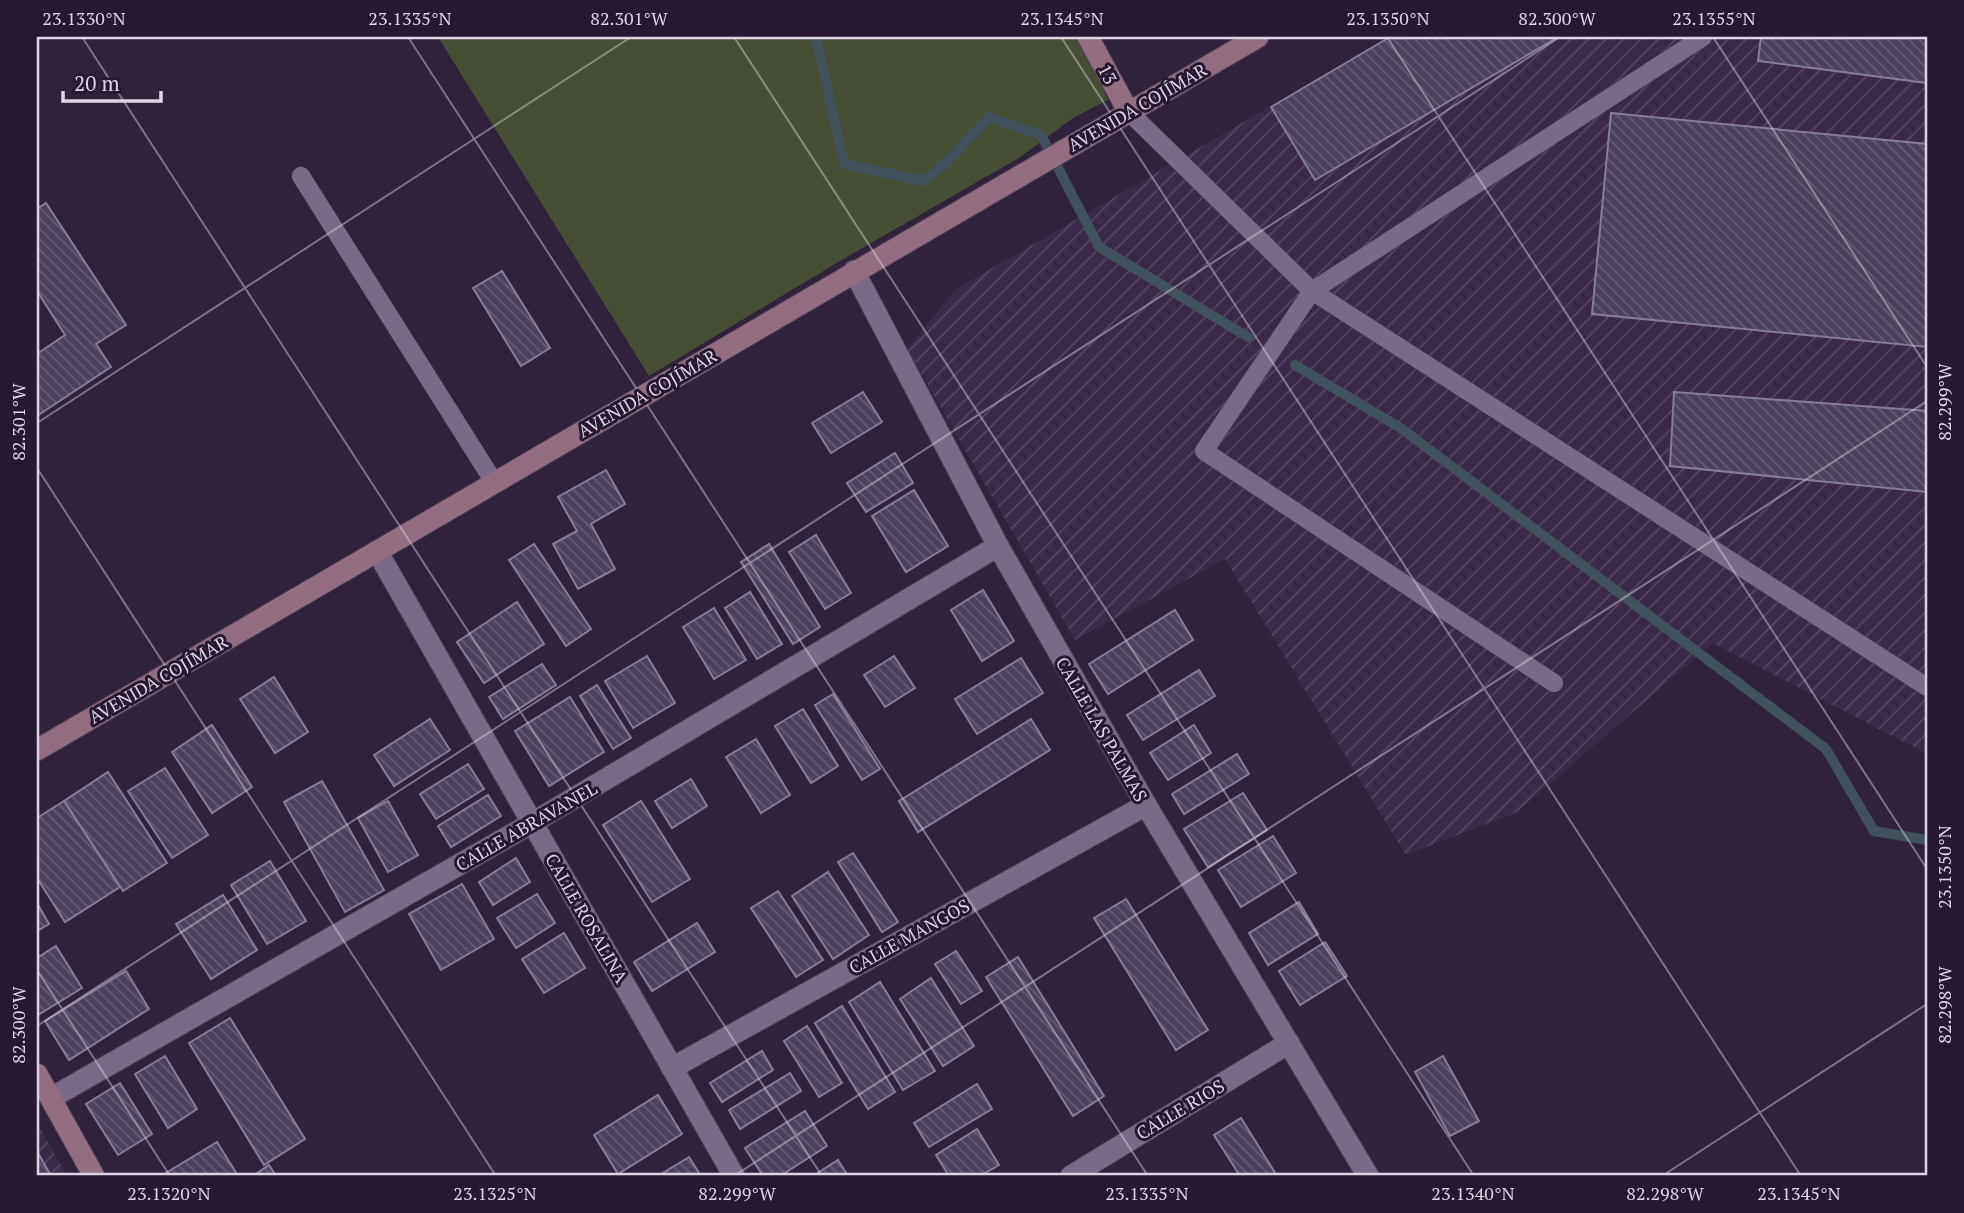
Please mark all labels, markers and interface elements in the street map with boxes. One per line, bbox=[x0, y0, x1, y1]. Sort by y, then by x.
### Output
text: 23.1330°N bbox=[42, 6, 126, 30]
text: 23.1335°N bbox=[368, 6, 452, 30]
text: 82.301°W bbox=[590, 6, 668, 30]
text: 23.1345°N bbox=[1020, 6, 1104, 30]
text: 23.1350°N bbox=[1346, 6, 1430, 30]
text: 82.300°W bbox=[1518, 6, 1596, 30]
text: 23.1355°N bbox=[1672, 6, 1756, 30]
street label: AVENIDA COJÍMAR bbox=[1063, 57, 1212, 157]
scale bar bbox=[63, 60, 161, 104]
street label: 13 bbox=[1093, 60, 1123, 88]
text: 20 m bbox=[74, 69, 120, 97]
street label: AVENIDA COJÍMAR bbox=[573, 343, 722, 443]
text: 82.299°W bbox=[1932, 363, 1956, 441]
text: 82.301°W bbox=[6, 383, 30, 461]
street label: AVENIDA COJÍMAR bbox=[84, 629, 233, 729]
street label: CALLE LAS PALMAS bbox=[1051, 652, 1153, 806]
street label: CALLE ABRAVANEL bbox=[451, 776, 601, 876]
text: 23.1350°N bbox=[1932, 825, 1956, 909]
street label: CALLE ROSALINA bbox=[540, 849, 634, 988]
street label: CALLE MANGOS bbox=[844, 893, 974, 979]
text: 82.298°W bbox=[1932, 966, 1956, 1044]
text: 82.300°W bbox=[6, 986, 30, 1064]
street label: CALLE RIOS bbox=[1131, 1073, 1229, 1145]
text: 23.1320°N bbox=[127, 1181, 211, 1205]
text: 23.1325°N bbox=[453, 1181, 537, 1205]
text: 82.299°W bbox=[698, 1181, 776, 1205]
text: 23.1335°N bbox=[1105, 1181, 1189, 1205]
text: 23.1340°N bbox=[1431, 1181, 1515, 1205]
text: 82.298°W bbox=[1626, 1181, 1704, 1205]
text: 23.1345°N bbox=[1757, 1181, 1841, 1205]

